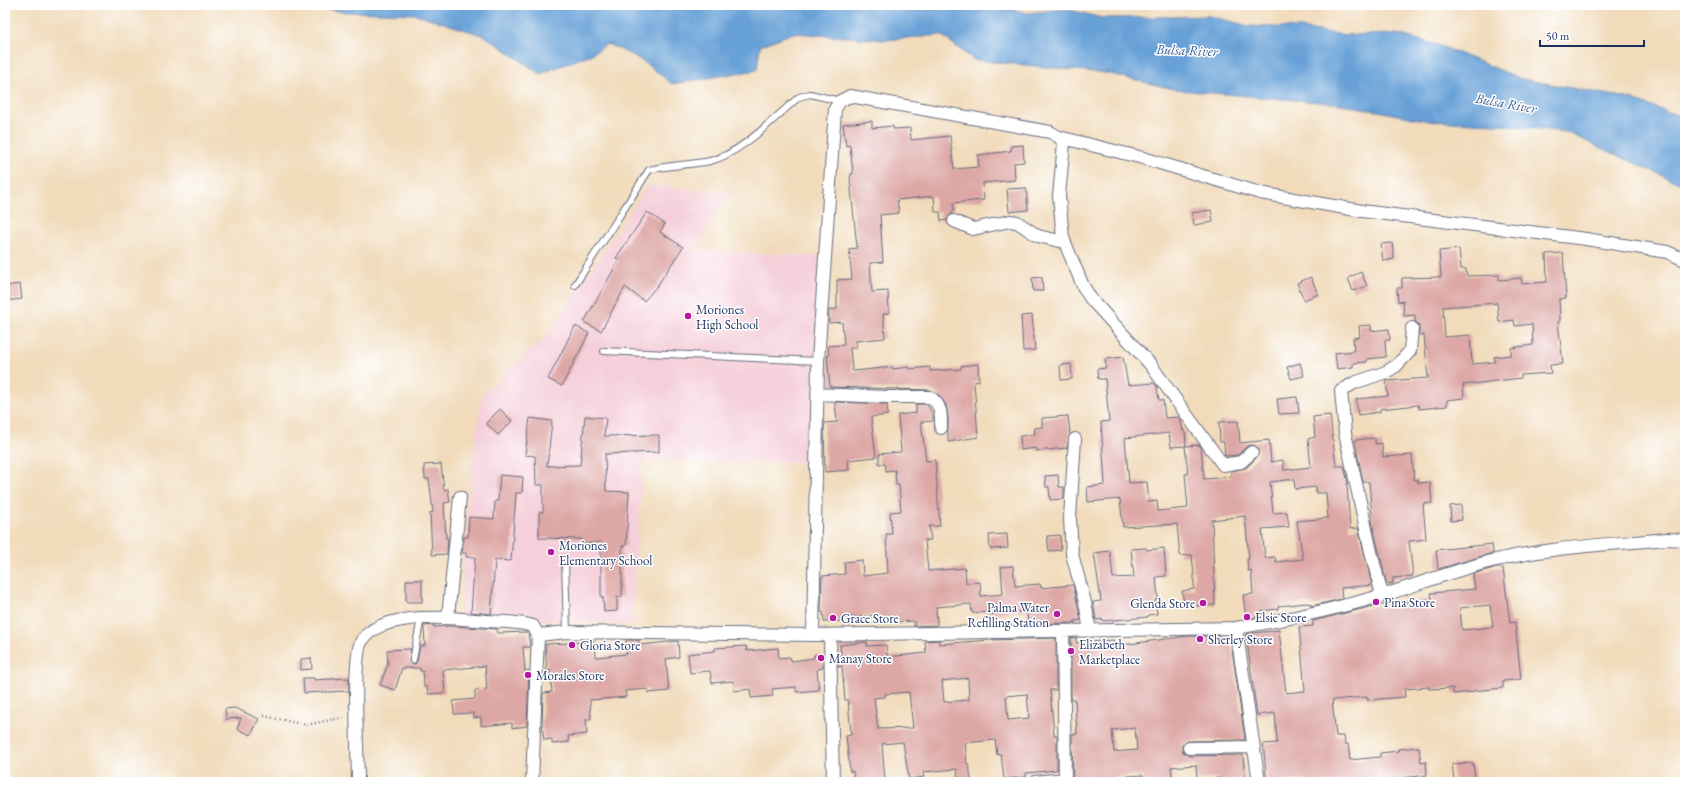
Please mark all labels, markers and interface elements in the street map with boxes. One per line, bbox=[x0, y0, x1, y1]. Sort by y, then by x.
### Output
scale bar bbox=[1540, 22, 1644, 48]
text: 50 m bbox=[1546, 28, 1570, 44]
water label: Bulsa River bbox=[1155, 40, 1219, 60]
water label: Bulsa River bbox=[1473, 89, 1539, 117]
place label: Moriones High School bbox=[696, 301, 759, 333]
marker: Moriones High School bbox=[683, 311, 693, 321]
place label: Moriones Elementary School bbox=[559, 537, 652, 569]
marker: Moriones Elementary School bbox=[546, 547, 556, 557]
place label: Pina Store bbox=[1384, 594, 1435, 611]
place label: Glenda Store bbox=[1130, 595, 1195, 612]
marker: Pina Store bbox=[1371, 597, 1381, 607]
marker: Glenda Store bbox=[1198, 598, 1208, 608]
place label: Palma Water Refilling Station bbox=[968, 599, 1050, 631]
marker: Palma Water Refilling Station bbox=[1052, 609, 1062, 619]
place label: Elsie Store bbox=[1255, 609, 1306, 626]
place label: Grace Store bbox=[841, 610, 899, 627]
marker: Elsie Store bbox=[1242, 612, 1252, 622]
marker: Grace Store bbox=[828, 613, 838, 623]
place label: Sherley Store bbox=[1208, 631, 1273, 648]
marker: Sherley Store bbox=[1195, 634, 1205, 644]
place label: Elizabeth Marketplace bbox=[1079, 636, 1140, 668]
place label: Gloria Store bbox=[580, 637, 640, 654]
marker: Gloria Store bbox=[567, 640, 577, 650]
marker: Elizabeth Marketplace bbox=[1066, 646, 1076, 656]
place label: Manay Store bbox=[829, 650, 892, 667]
marker: Manay Store bbox=[816, 653, 826, 663]
place label: Morales Store bbox=[536, 667, 604, 684]
marker: Morales Store bbox=[523, 670, 533, 680]

